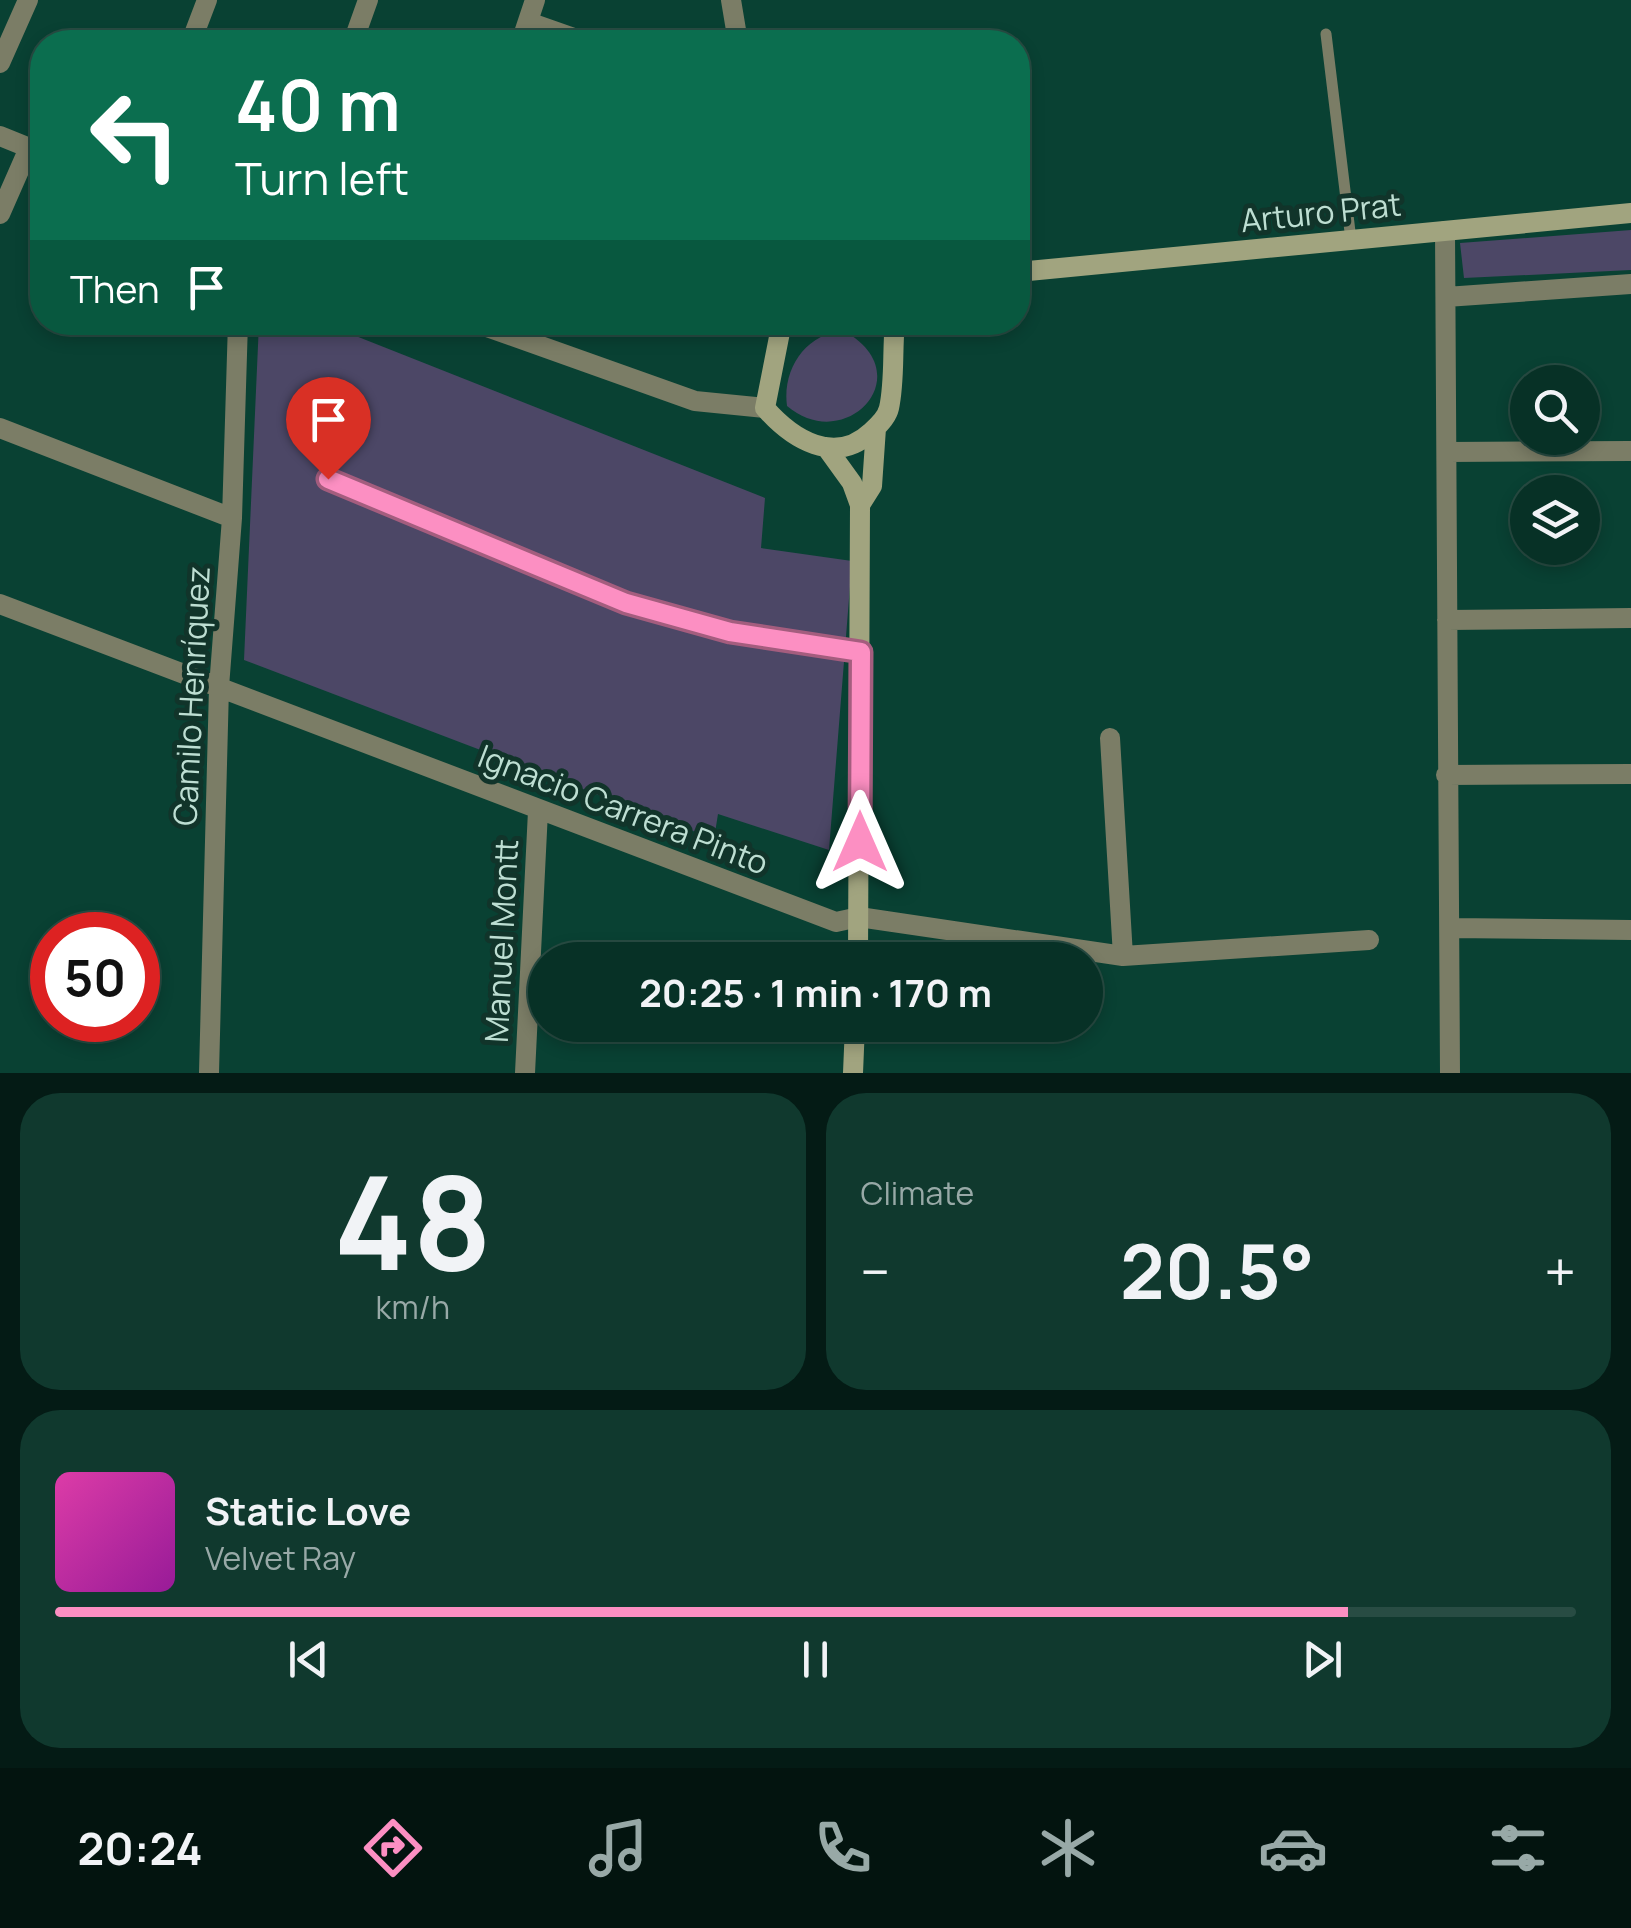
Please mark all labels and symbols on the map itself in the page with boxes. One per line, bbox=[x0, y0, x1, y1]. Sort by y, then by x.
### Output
street label: Arturo Prat bbox=[1239, 182, 1403, 242]
pin bbox=[286, 377, 371, 480]
street label: Camilo Henríquez bbox=[162, 565, 220, 827]
street label: Ignacio Carrera Pinto bbox=[472, 733, 775, 885]
position arrow bbox=[808, 790, 912, 894]
street label: Manuel Montt bbox=[474, 838, 528, 1044]
speed limit sign: 50 bbox=[30, 912, 160, 1042]

